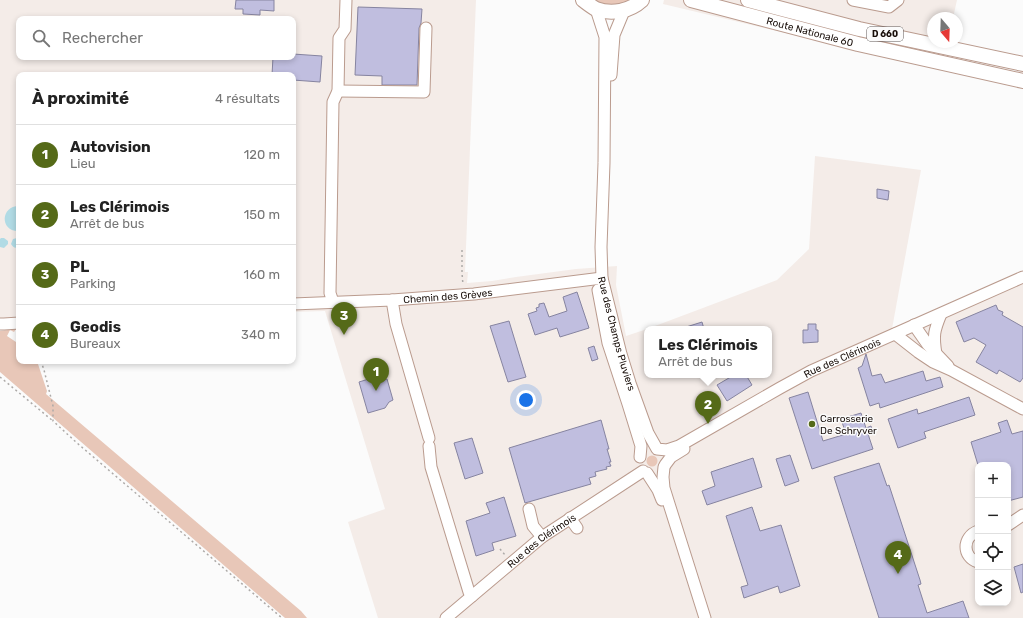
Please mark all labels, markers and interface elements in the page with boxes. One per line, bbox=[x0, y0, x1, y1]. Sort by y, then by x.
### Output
north arrow bbox=[927, 12, 963, 48]
street label: Route Nationale 60 bbox=[765, 15, 854, 49]
search box bbox=[16, 16, 296, 60]
icon: search bbox=[30, 27, 52, 49]
road number: D 660 bbox=[867, 27, 903, 41]
text: Rechercher bbox=[62, 29, 143, 47]
text: À proximité bbox=[32, 88, 129, 108]
text: 4 résultats bbox=[215, 91, 280, 106]
text: Autovision bbox=[70, 138, 151, 156]
text: 1 bbox=[42, 147, 48, 162]
text: 120 m bbox=[244, 147, 280, 162]
text: Lieu bbox=[70, 156, 96, 171]
text: Les Clérimois bbox=[70, 198, 170, 216]
text: 2 bbox=[41, 207, 49, 222]
text: 150 m bbox=[244, 207, 280, 222]
text: Arrêt de bus bbox=[70, 216, 144, 231]
text: PL bbox=[70, 258, 89, 276]
text: 3 bbox=[41, 267, 49, 282]
text: 160 m bbox=[244, 267, 280, 282]
street label: Rue des Champs Pluviers bbox=[595, 275, 637, 393]
text: Parking bbox=[70, 276, 116, 291]
street label: Chemin des Grèves bbox=[403, 287, 493, 306]
pin: 3 bbox=[331, 302, 357, 335]
text: Geodis bbox=[70, 318, 121, 336]
popup bbox=[644, 326, 772, 378]
text: 4 bbox=[41, 327, 49, 342]
text: 340 m bbox=[241, 327, 280, 342]
text: Bureaux bbox=[70, 336, 121, 351]
text: Les Clérimois bbox=[658, 336, 758, 354]
street label: Rue des Clérimois bbox=[802, 336, 883, 381]
text: Arrêt de bus bbox=[658, 354, 733, 369]
pin: 1 bbox=[363, 358, 389, 391]
your location bbox=[516, 390, 536, 410]
pin: 2 bbox=[695, 391, 721, 424]
place label: Carrosserie De Schryver bbox=[820, 413, 877, 437]
marker: Carrosserie De Schryver bbox=[807, 419, 817, 429]
map controls bbox=[975, 462, 1011, 606]
button: + bbox=[975, 462, 1011, 498]
button: − bbox=[975, 498, 1011, 534]
street label: Rue des Clérimois bbox=[505, 512, 578, 571]
button: locate bbox=[975, 534, 1011, 570]
pin: 4 bbox=[885, 541, 911, 574]
button: layers bbox=[975, 570, 1011, 606]

